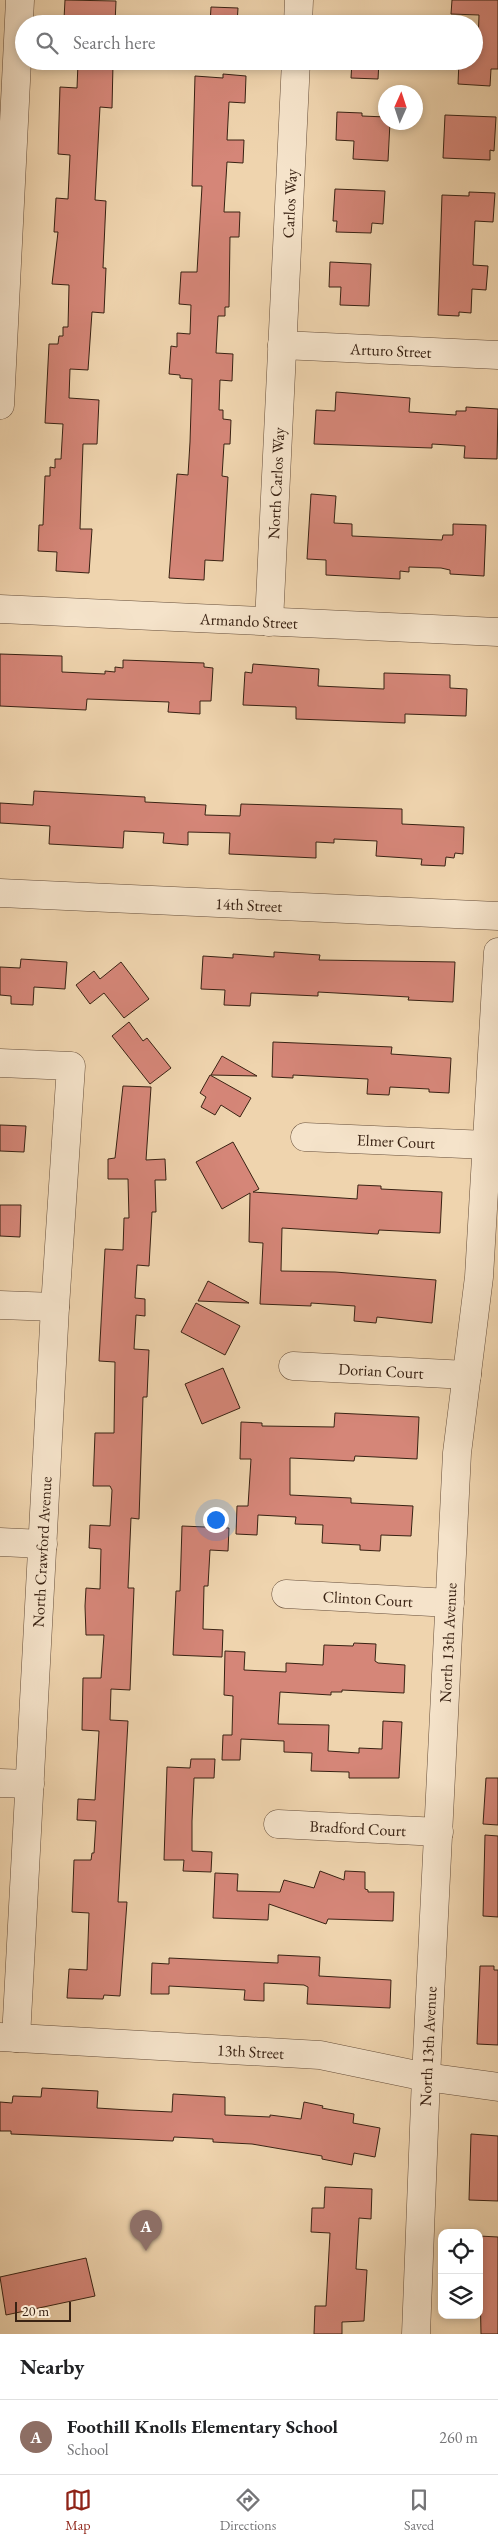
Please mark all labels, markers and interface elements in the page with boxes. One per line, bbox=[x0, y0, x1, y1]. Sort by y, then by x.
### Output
search box bbox=[15, 15, 483, 70]
icon: search bbox=[33, 29, 61, 57]
text: Search here bbox=[73, 30, 155, 55]
north arrow bbox=[378, 85, 423, 130]
street label: Carlos Way bbox=[277, 167, 301, 239]
street label: Arturo Street bbox=[349, 338, 432, 362]
street label: North Carlos Way bbox=[263, 426, 289, 540]
street label: Armando Street bbox=[198, 608, 298, 633]
street label: 14th Street bbox=[215, 892, 283, 917]
street label: Elmer Court bbox=[356, 1129, 435, 1153]
street label: Dorian Court bbox=[338, 1358, 424, 1383]
street label: North Crawford Avenue bbox=[28, 1476, 56, 1628]
your location bbox=[203, 1507, 229, 1533]
street label: North 13th Avenue bbox=[434, 1582, 461, 1703]
street label: Clinton Court bbox=[322, 1586, 414, 1611]
street label: Bradford Court bbox=[309, 1815, 407, 1841]
street label: North 13th Avenue bbox=[414, 1986, 441, 2107]
street label: 13th Street bbox=[217, 2039, 285, 2063]
pin: A bbox=[130, 2210, 162, 2251]
map controls bbox=[438, 2229, 483, 2319]
button: locate bbox=[438, 2229, 483, 2274]
button: layers bbox=[438, 2274, 483, 2319]
scale bar bbox=[15, 2299, 71, 2322]
text: 20 m bbox=[22, 2302, 49, 2320]
text: Nearby bbox=[20, 2353, 84, 2380]
text: Foothill Knolls Elementary School bbox=[67, 2414, 338, 2439]
text: A bbox=[30, 2427, 42, 2448]
text: 260 m bbox=[439, 2427, 478, 2448]
text: School bbox=[67, 2439, 109, 2460]
tab: Map bbox=[64, 2486, 92, 2534]
tab: Directions bbox=[220, 2486, 276, 2534]
tab: Saved bbox=[404, 2486, 434, 2534]

